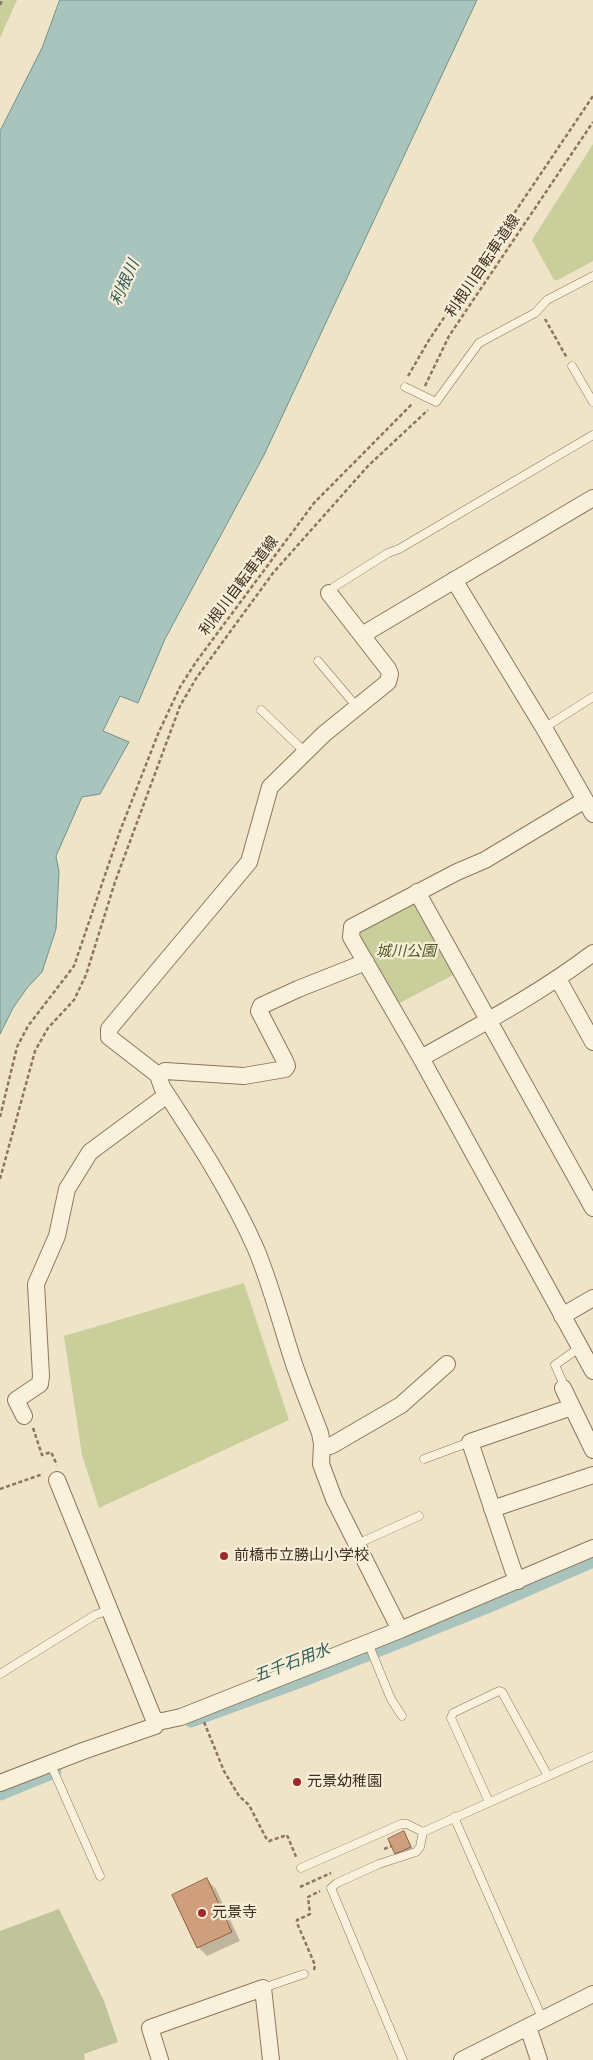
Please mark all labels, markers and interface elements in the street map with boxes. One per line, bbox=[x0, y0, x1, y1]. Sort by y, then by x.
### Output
street label: 利根川自転車道線 bbox=[442, 211, 524, 321]
water label: 利根川 bbox=[106, 257, 144, 309]
street label: 利根川自転車道線 bbox=[196, 533, 282, 639]
park label: 城川公園 bbox=[376, 943, 436, 961]
place label: 前橋市立勝山小学校 bbox=[234, 1547, 369, 1565]
marker: 前橋市立勝山小学校 bbox=[218, 1550, 230, 1562]
water label: 五千石用水 bbox=[251, 1640, 333, 1686]
place label: 元景幼稚園 bbox=[307, 1773, 382, 1791]
marker: 元景幼稚園 bbox=[291, 1776, 303, 1788]
place label: 元景寺 bbox=[212, 1904, 257, 1922]
marker: 元景寺 bbox=[196, 1907, 208, 1919]

